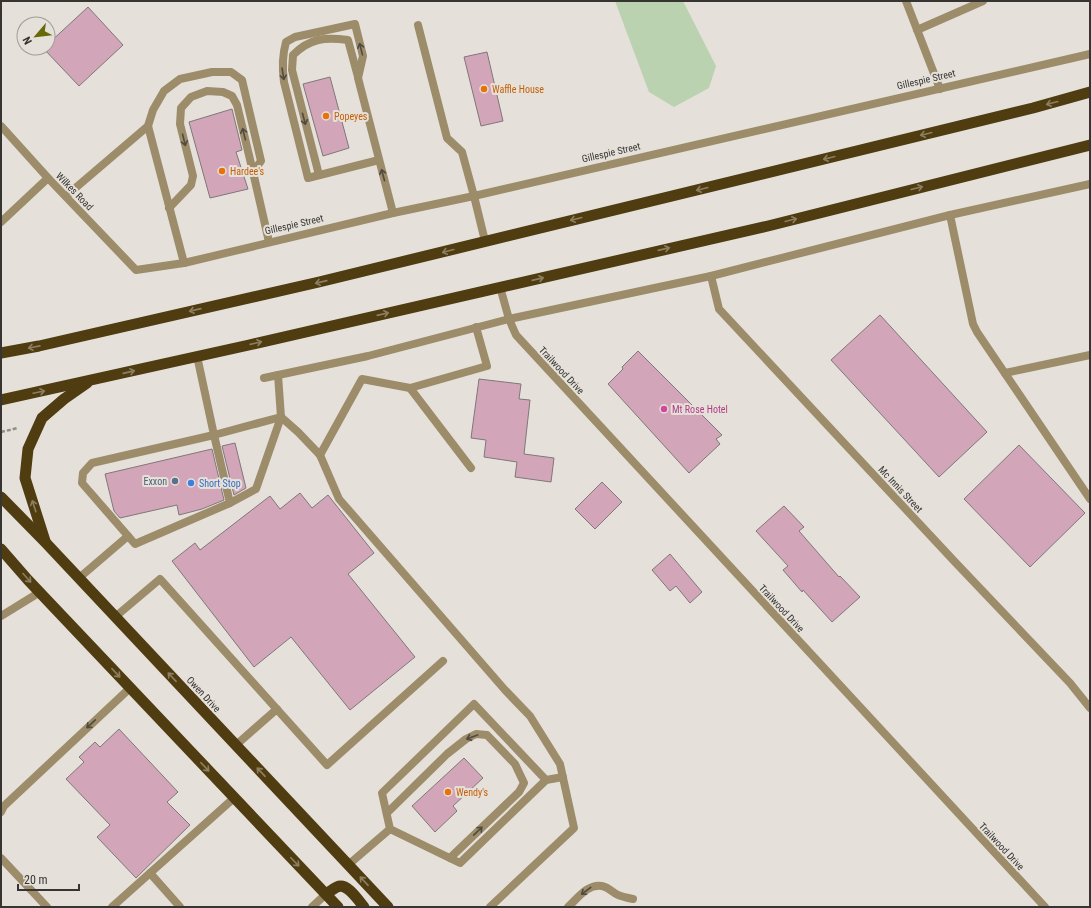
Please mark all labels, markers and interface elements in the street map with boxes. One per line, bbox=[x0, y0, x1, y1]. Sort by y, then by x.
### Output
north arrow bbox=[16, 16, 56, 56]
text: N bbox=[20, 34, 35, 46]
one-way arrow bbox=[357, 43, 365, 56]
one-way arrow bbox=[279, 67, 287, 80]
street label: Gillespie Street bbox=[896, 67, 956, 92]
marker: Waffle House bbox=[479, 84, 489, 94]
place label: Waffle House bbox=[492, 84, 544, 95]
one-way arrow bbox=[1046, 100, 1059, 107]
marker: Popeyes bbox=[321, 111, 331, 121]
place label: Popeyes bbox=[334, 111, 368, 122]
one-way arrow bbox=[301, 112, 308, 125]
one-way arrow bbox=[240, 128, 247, 141]
one-way arrow bbox=[920, 131, 933, 138]
one-way arrow bbox=[181, 133, 188, 146]
street label: Gillespie Street bbox=[581, 140, 641, 165]
one-way arrow bbox=[822, 154, 835, 162]
marker: Hardee's bbox=[217, 166, 227, 176]
place label: Hardee's bbox=[230, 166, 265, 177]
one-way arrow bbox=[379, 169, 386, 182]
street label: Wilkes Road bbox=[54, 170, 95, 213]
one-way arrow bbox=[910, 184, 923, 192]
one-way arrow bbox=[696, 185, 709, 193]
street label: Gillespie Street bbox=[264, 212, 324, 237]
one-way arrow bbox=[570, 216, 583, 224]
one-way arrow bbox=[784, 216, 797, 223]
one-way arrow bbox=[658, 245, 671, 253]
one-way arrow bbox=[441, 247, 454, 255]
one-way arrow bbox=[531, 274, 544, 282]
one-way arrow bbox=[315, 278, 328, 286]
one-way arrow bbox=[188, 307, 201, 315]
one-way arrow bbox=[376, 309, 389, 317]
one-way arrow bbox=[249, 339, 262, 347]
one-way arrow bbox=[28, 343, 41, 351]
street label: Trailwood Drive bbox=[537, 344, 587, 397]
one-way arrow bbox=[122, 367, 135, 375]
one-way arrow bbox=[32, 387, 45, 395]
marker: Mt Rose Hotel bbox=[659, 404, 669, 414]
place label: Mt Rose Hotel bbox=[672, 404, 728, 415]
street label: Mc Innis Street bbox=[876, 464, 925, 515]
place label: Exxon bbox=[143, 476, 167, 487]
marker: Exxon bbox=[170, 476, 180, 486]
marker: Short Stop bbox=[186, 478, 196, 488]
place label: Short Stop bbox=[199, 478, 241, 489]
one-way arrow bbox=[30, 500, 37, 513]
one-way arrow bbox=[22, 573, 32, 583]
street label: Trailwood Drive bbox=[757, 582, 807, 635]
one-way arrow bbox=[111, 668, 121, 678]
one-way arrow bbox=[167, 672, 177, 682]
street label: Owen Drive bbox=[185, 674, 223, 715]
one-way arrow bbox=[86, 719, 96, 729]
one-way arrow bbox=[467, 733, 479, 741]
one-way arrow bbox=[201, 762, 210, 772]
one-way arrow bbox=[256, 767, 266, 777]
marker: Wendy's bbox=[443, 787, 453, 797]
place label: Wendy's bbox=[456, 787, 489, 798]
street label: Trailwood Drive bbox=[977, 820, 1027, 873]
one-way arrow bbox=[473, 826, 483, 836]
one-way arrow bbox=[290, 857, 300, 867]
scale bar bbox=[18, 866, 79, 892]
text: 20 m bbox=[24, 873, 48, 887]
one-way arrow bbox=[359, 876, 368, 886]
one-way arrow bbox=[581, 887, 592, 895]

